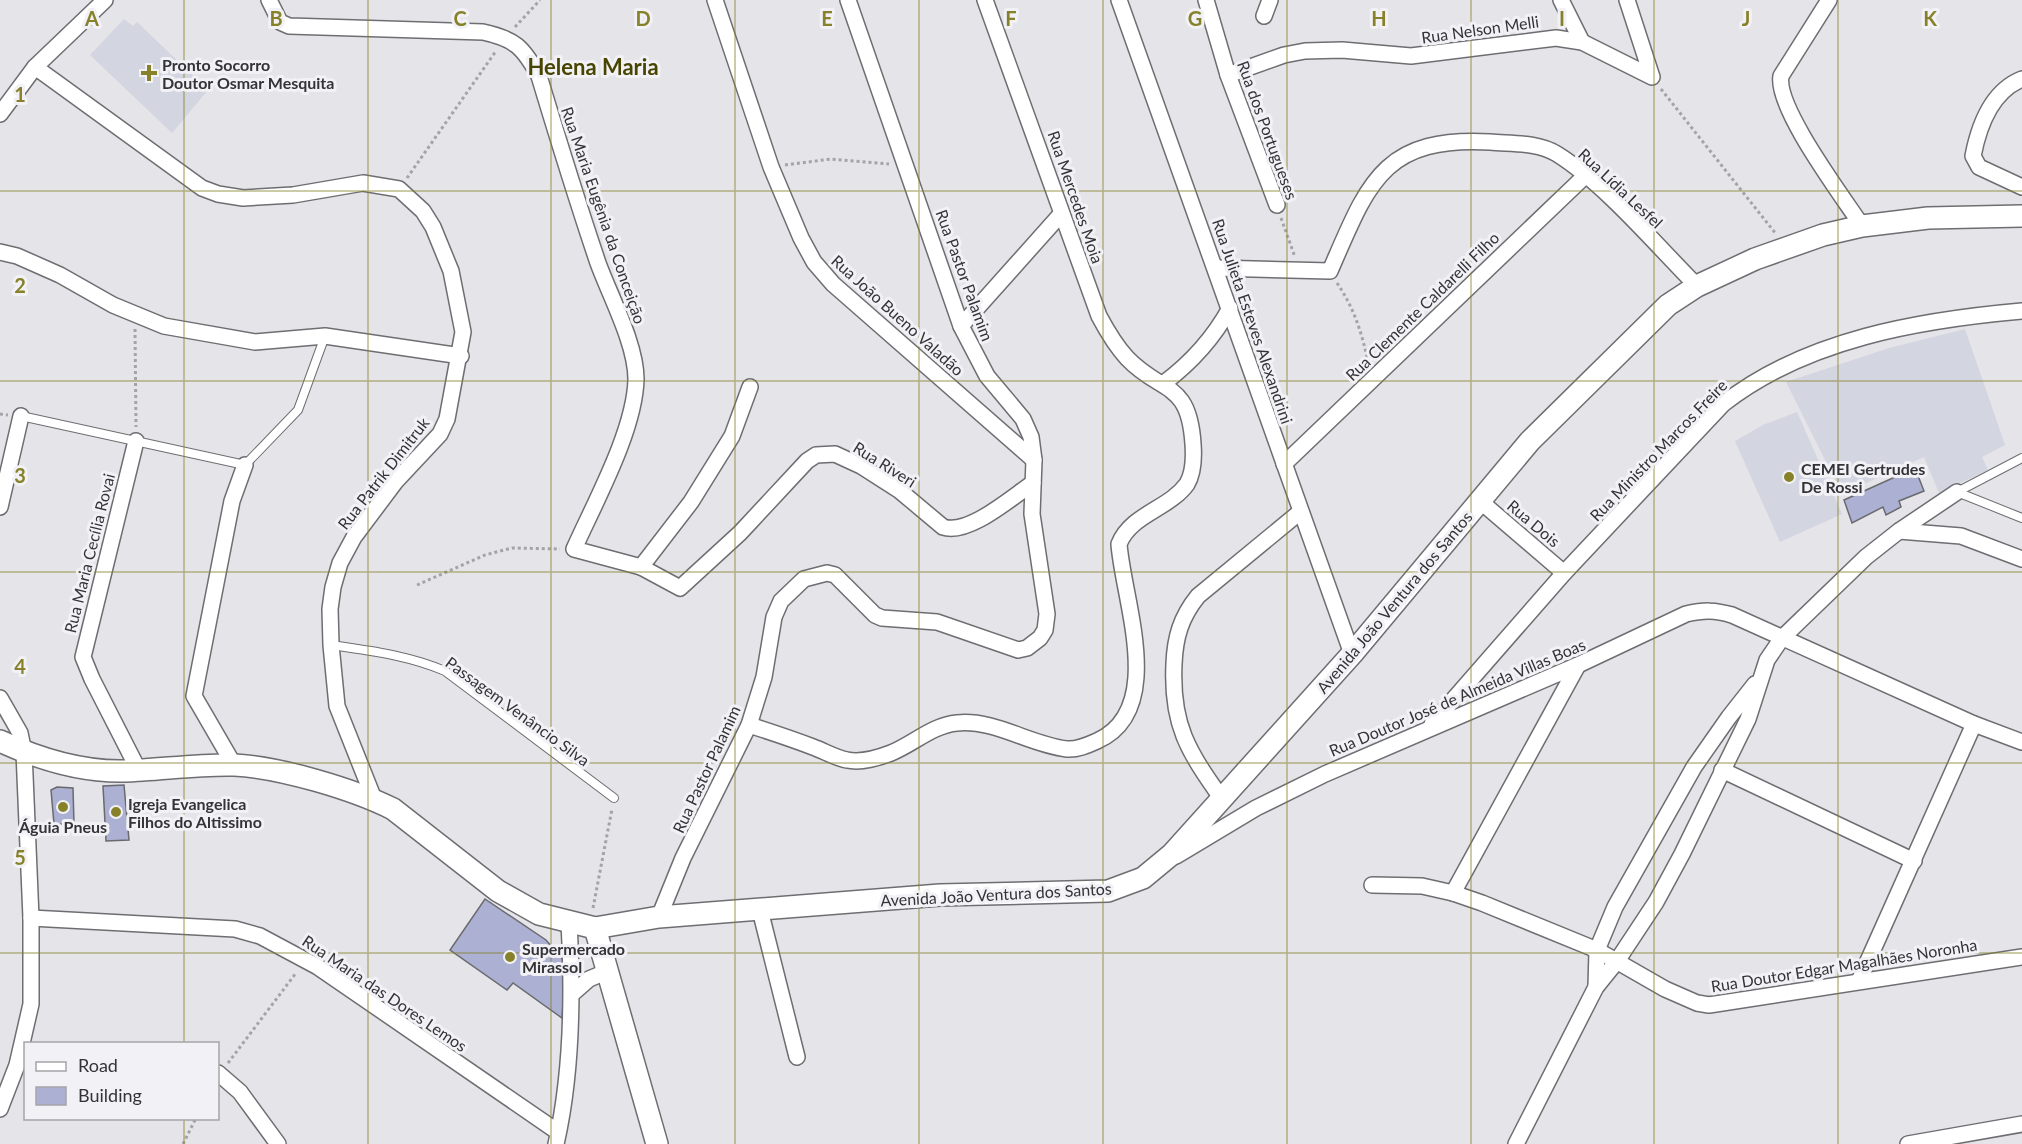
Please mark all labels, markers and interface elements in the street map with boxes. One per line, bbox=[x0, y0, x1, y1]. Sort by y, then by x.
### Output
text: A bbox=[84, 6, 99, 30]
text: B bbox=[269, 6, 283, 30]
text: C bbox=[453, 6, 467, 30]
text: D bbox=[635, 6, 651, 30]
text: E bbox=[821, 6, 833, 30]
text: F bbox=[1005, 6, 1017, 30]
text: G bbox=[1188, 6, 1202, 30]
text: H bbox=[1371, 6, 1387, 30]
text: I bbox=[1559, 6, 1565, 30]
text: J bbox=[1742, 6, 1750, 30]
text: K bbox=[1923, 6, 1937, 30]
street label: Rua Nelson Melli bbox=[1420, 11, 1540, 47]
district label: Helena Maria bbox=[527, 53, 659, 80]
place label: Pronto Socorro Doutor Osmar Mesquita bbox=[162, 55, 334, 92]
street label: Rua dos Portugueses bbox=[1234, 58, 1302, 202]
marker: Pronto Socorro Doutor Osmar Mesquita bbox=[140, 64, 158, 82]
text: 1 bbox=[14, 82, 26, 106]
street label: Rua Maria Eugênia da Conceição bbox=[558, 104, 650, 326]
street label: Rua Mercedes Moia bbox=[1044, 128, 1108, 266]
street label: Rua Lídia Lesfel bbox=[1575, 144, 1667, 232]
street label: Rua Pastor Palamim bbox=[932, 207, 998, 343]
street label: Rua Julieta Esteves Alexandrini bbox=[1209, 216, 1297, 426]
street label: Rua Clemente Caldarelli Filho bbox=[1341, 228, 1503, 384]
street label: Rua João Bueno Valadão bbox=[828, 251, 968, 379]
text: 2 bbox=[14, 273, 26, 297]
street label: Rua Ministro Marcos Freire bbox=[1585, 375, 1731, 525]
street label: Rua Patrik Dimitruk bbox=[333, 413, 433, 533]
street label: Rua Riveri bbox=[850, 437, 920, 491]
place label: CEMEI Gertrudes De Rossi bbox=[1801, 459, 1925, 496]
text: 3 bbox=[14, 463, 26, 487]
marker: CEMEI Gertrudes De Rossi bbox=[1782, 470, 1796, 484]
street label: Rua Maria Cecília Rovai bbox=[60, 471, 118, 635]
street label: Rua Dois bbox=[1504, 496, 1564, 550]
street label: Avenida João Ventura dos Santos bbox=[1312, 507, 1476, 697]
street label: Rua Doutor José de Almeida Villas Boas bbox=[1326, 634, 1588, 760]
street label: Passagem Venâncio Silva bbox=[442, 652, 594, 770]
text: 4 bbox=[14, 654, 26, 678]
street label: Rua Pastor Palamim bbox=[668, 702, 744, 836]
place label: Igreja Evangelica Filhos do Altissimo bbox=[128, 794, 262, 831]
marker: Águia Pneus bbox=[56, 800, 70, 814]
marker: Igreja Evangelica Filhos do Altissimo bbox=[109, 805, 123, 819]
place label: Águia Pneus bbox=[18, 817, 107, 836]
text: 5 bbox=[14, 845, 26, 869]
street label: Avenida João Ventura dos Santos bbox=[880, 878, 1112, 910]
street label: Rua Maria das Dores Lemos bbox=[299, 931, 471, 1055]
street label: Rua Doutor Edgar Magalhães Noronha bbox=[1710, 935, 1978, 995]
place label: Supermercado Mirassol bbox=[522, 939, 625, 976]
marker: Supermercado Mirassol bbox=[503, 950, 517, 964]
legend bbox=[24, 1042, 219, 1120]
text: Road bbox=[78, 1054, 118, 1076]
text: Building bbox=[78, 1084, 142, 1106]

